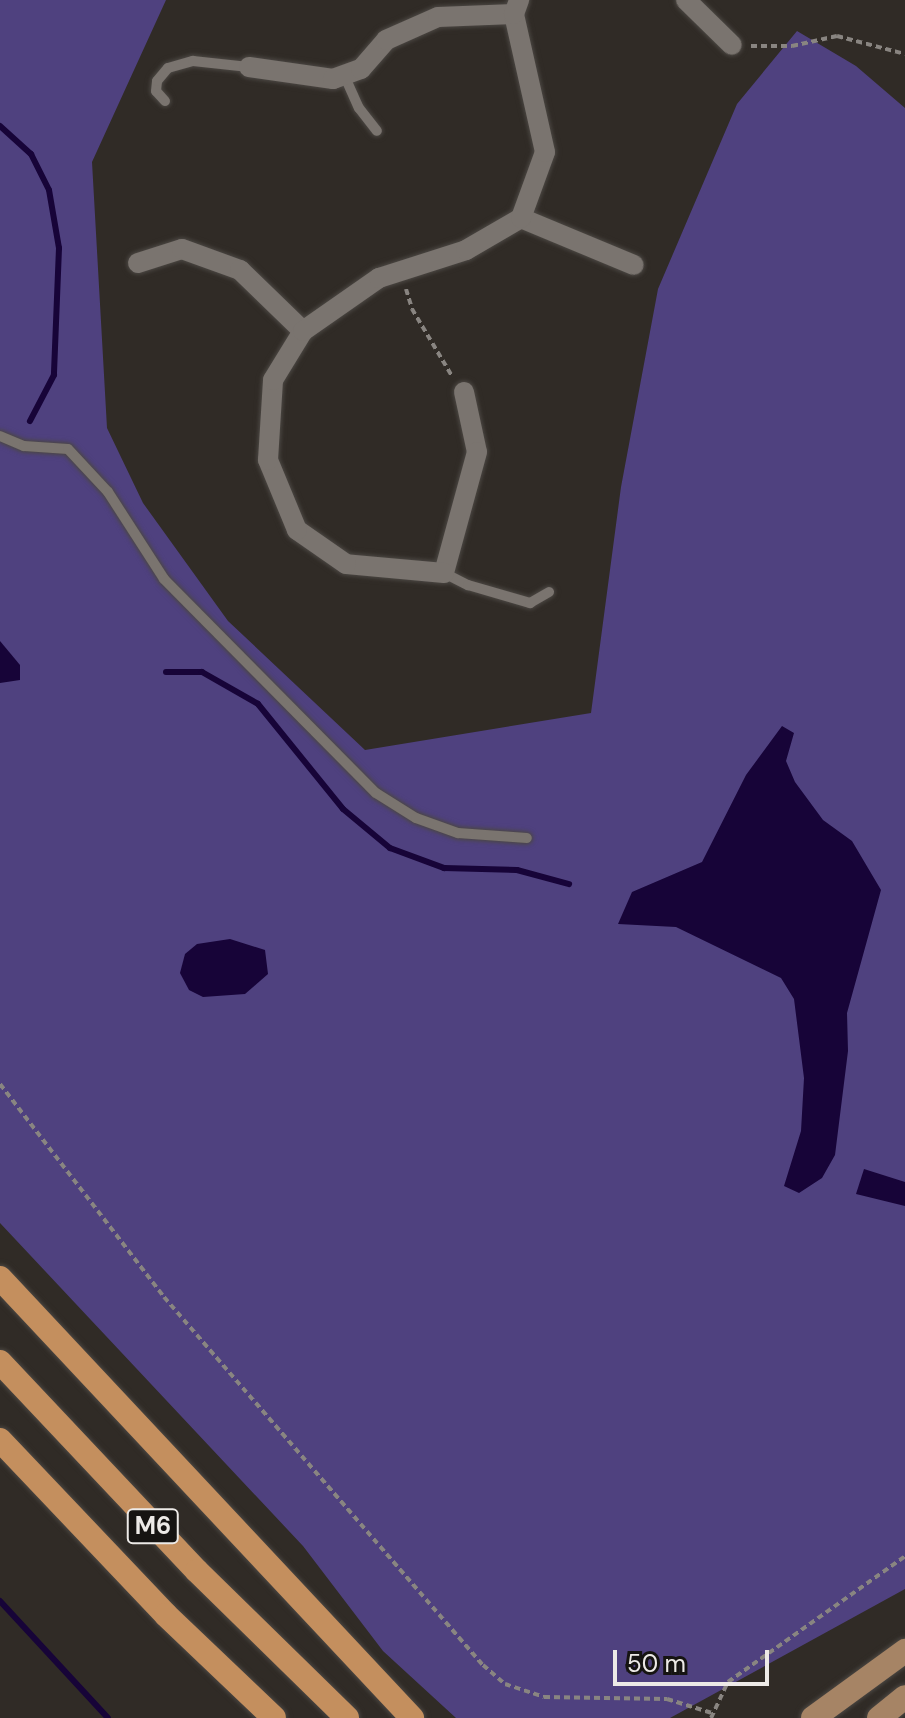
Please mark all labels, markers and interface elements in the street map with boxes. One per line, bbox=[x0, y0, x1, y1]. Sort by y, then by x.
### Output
road number: M6 bbox=[125, 1506, 181, 1546]
scale bar bbox=[617, 1634, 773, 1684]
text: 50 m bbox=[627, 1648, 686, 1679]

